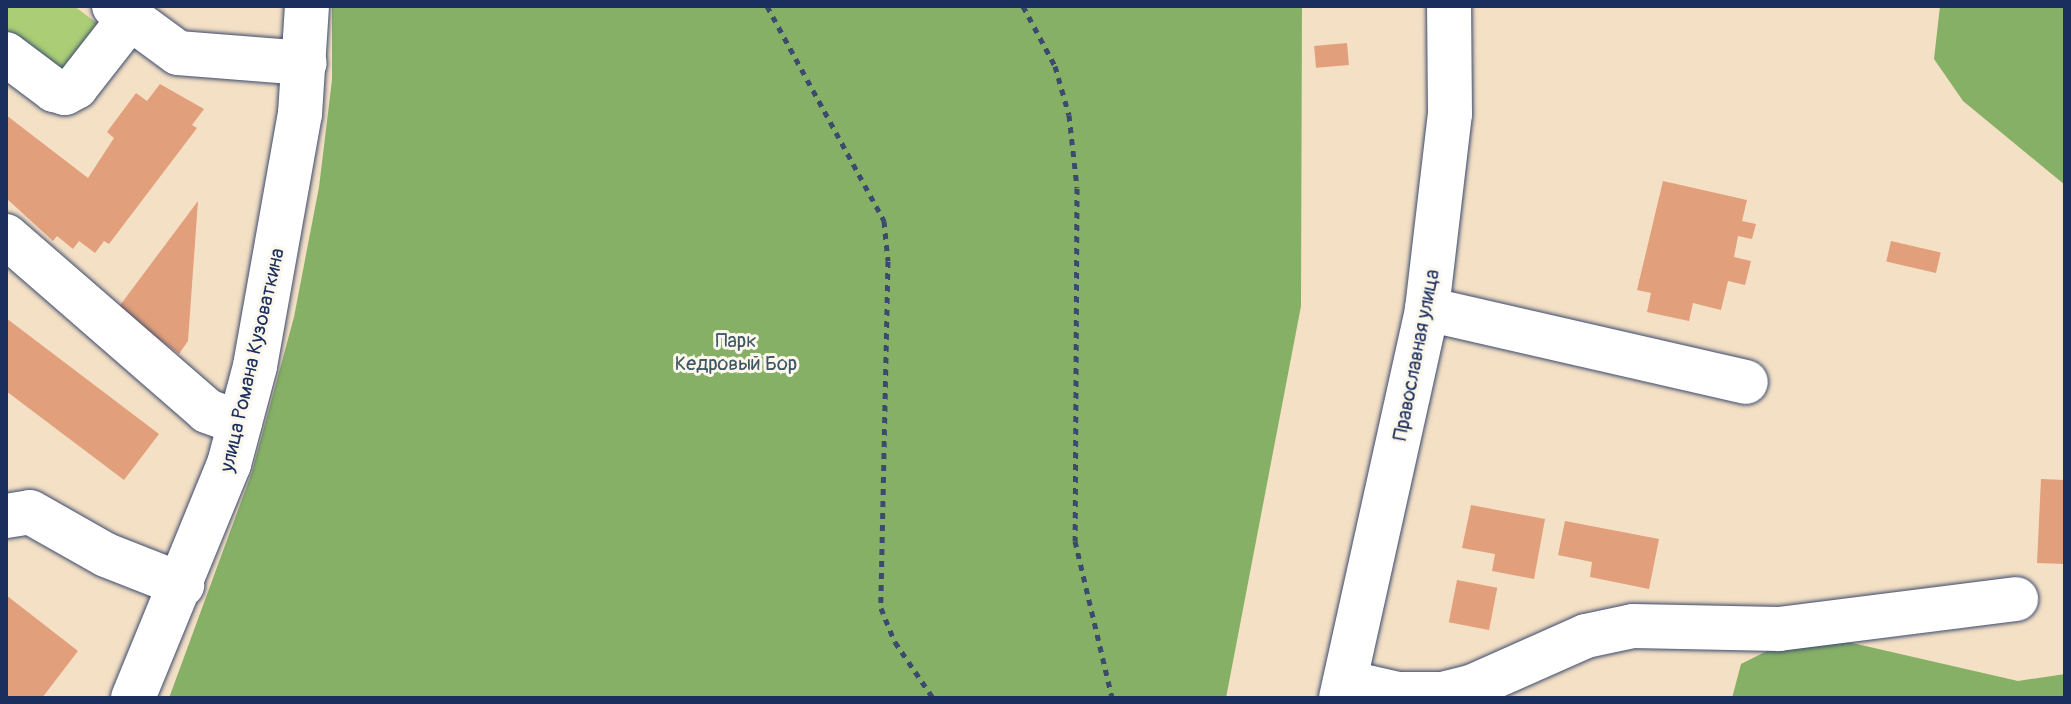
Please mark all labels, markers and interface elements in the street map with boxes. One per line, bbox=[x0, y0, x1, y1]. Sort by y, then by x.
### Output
street label: улица Романа Кузоваткина bbox=[215, 246, 289, 474]
street label: Православная улица bbox=[1388, 267, 1444, 443]
park label: Парк Кедровый Бор bbox=[675, 328, 797, 375]

